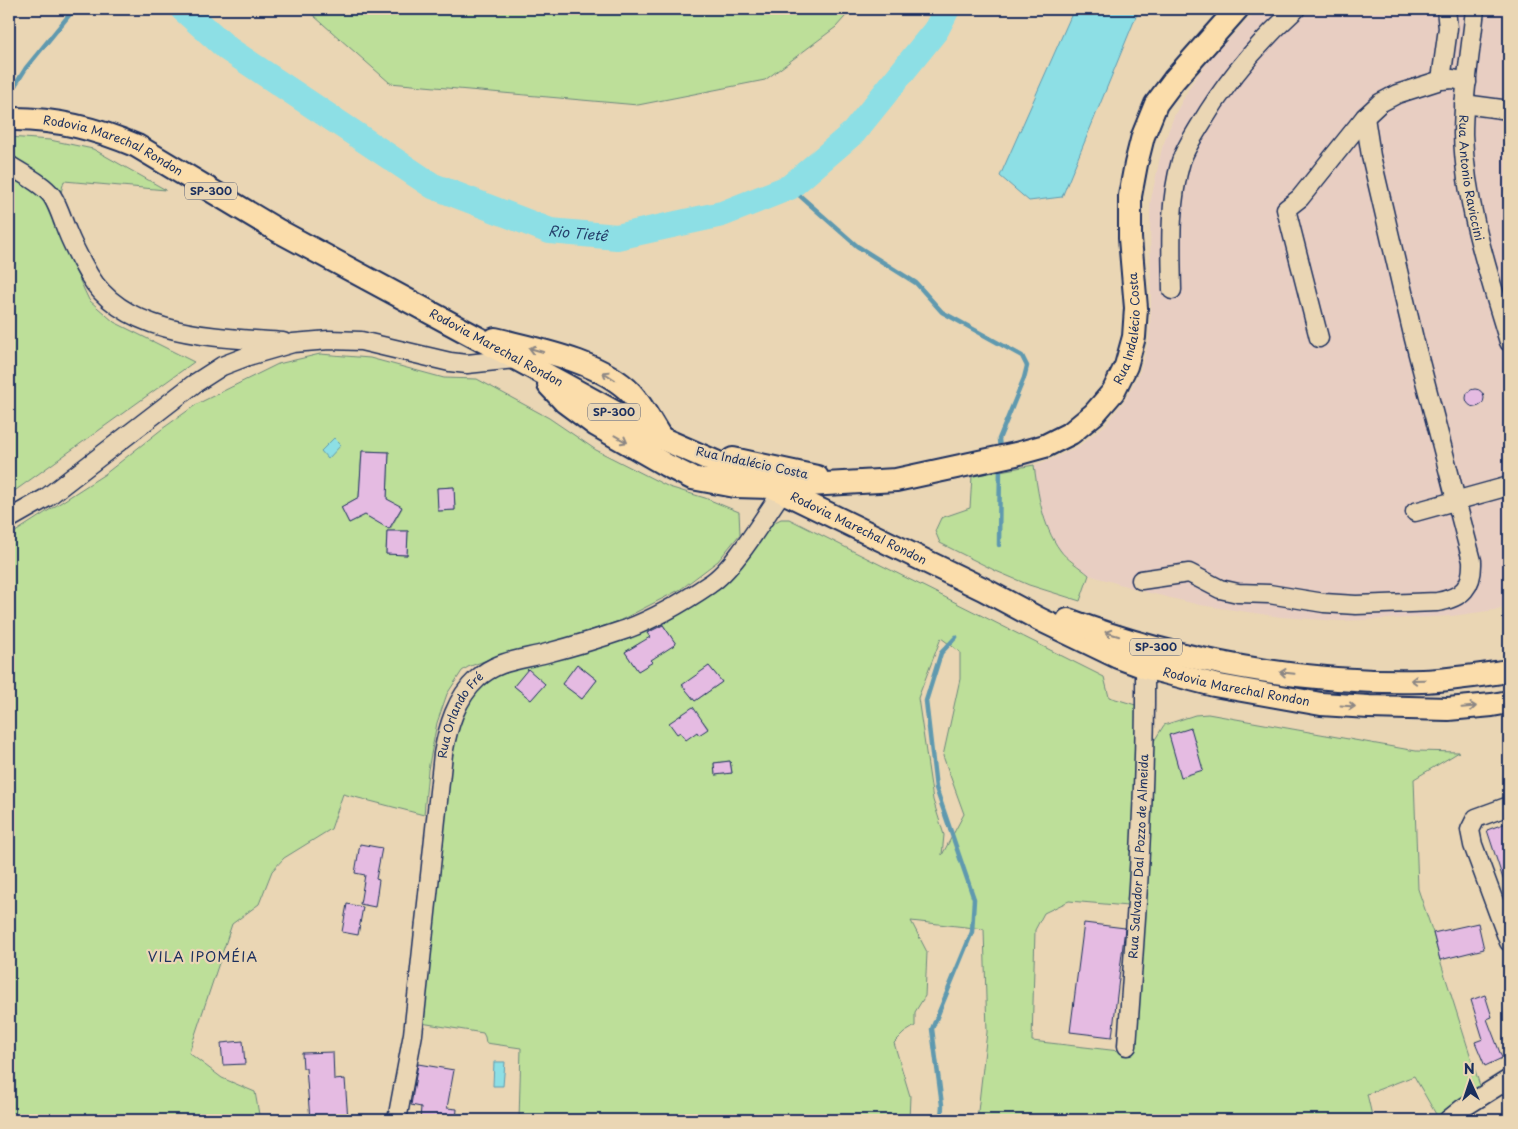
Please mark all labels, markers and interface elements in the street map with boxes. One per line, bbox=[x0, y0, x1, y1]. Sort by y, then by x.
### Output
street label: Rodovia Marechal Rondon bbox=[42, 110, 187, 180]
street label: Rua Antonio Raviccini bbox=[1455, 114, 1489, 243]
road number: SP-300 bbox=[185, 182, 237, 200]
water label: Rio Tietê bbox=[547, 220, 610, 246]
street label: Rua Indalécio Costa bbox=[1108, 271, 1144, 387]
street label: Rodovia Marechal Rondon bbox=[426, 304, 567, 390]
one-way arrow bbox=[529, 345, 545, 355]
one-way arrow bbox=[602, 371, 616, 382]
road number: SP-300 bbox=[588, 404, 640, 421]
one-way arrow bbox=[613, 434, 628, 444]
street label: Rua Indalécio Costa bbox=[694, 441, 811, 483]
street label: Rodovia Marechal Rondon bbox=[788, 487, 930, 568]
one-way arrow bbox=[1104, 629, 1120, 639]
road number: SP-300 bbox=[1130, 638, 1182, 656]
street label: Rodovia Marechal Rondon bbox=[1161, 662, 1311, 710]
street label: Rua Orlando Fré bbox=[433, 667, 487, 759]
one-way arrow bbox=[1280, 668, 1296, 678]
one-way arrow bbox=[1410, 676, 1426, 685]
one-way arrow bbox=[1340, 701, 1356, 710]
one-way arrow bbox=[1461, 702, 1477, 712]
street label: Rua Salvador Dal Pozzo de Almeida bbox=[1123, 753, 1152, 959]
district label: VILA IPOMÉIA bbox=[148, 946, 258, 967]
north arrow bbox=[1446, 1056, 1496, 1106]
text: N bbox=[1463, 1058, 1475, 1079]

